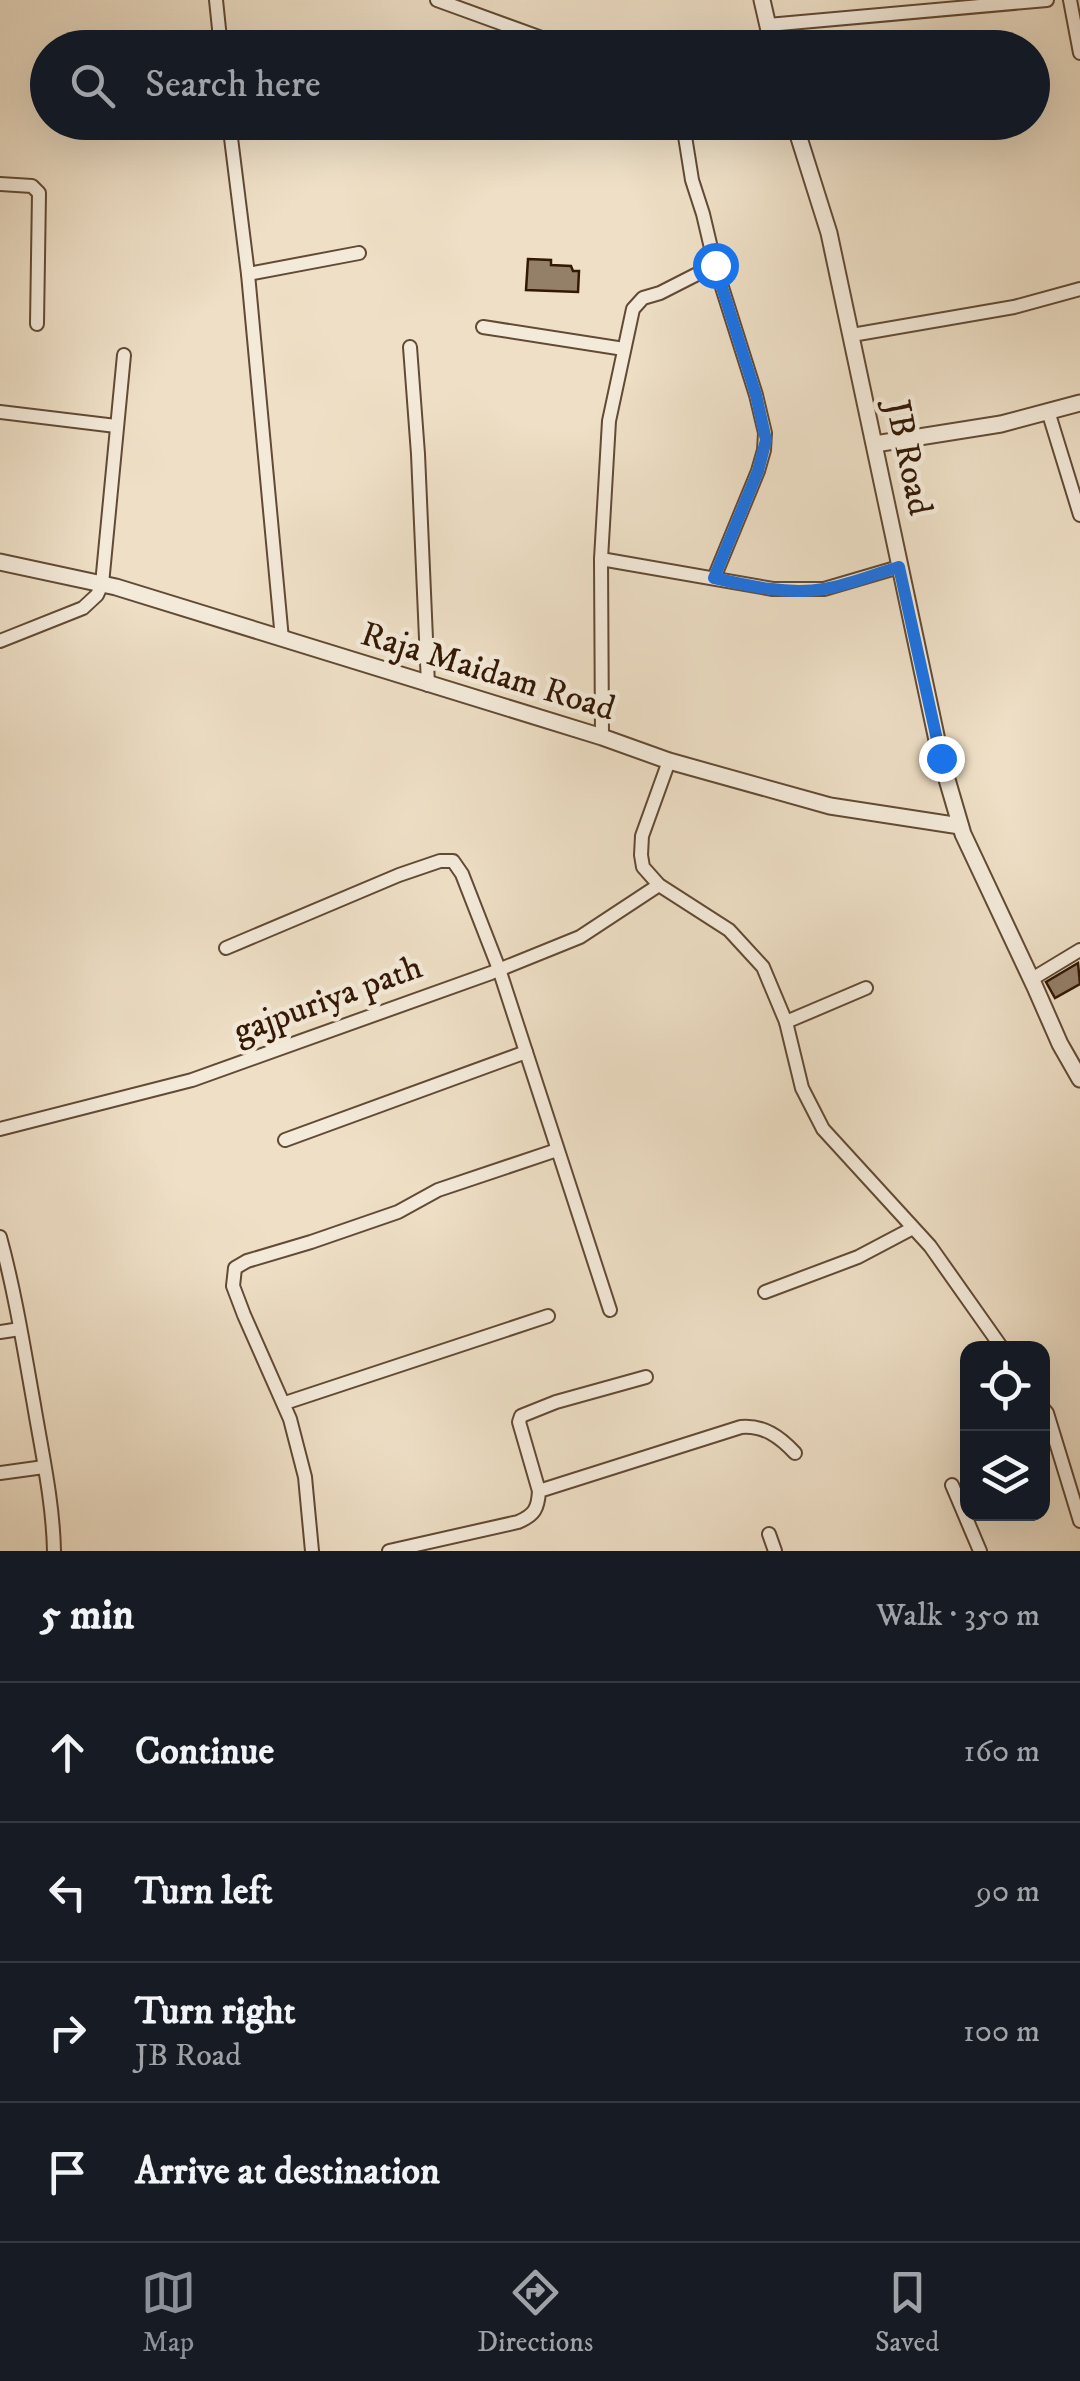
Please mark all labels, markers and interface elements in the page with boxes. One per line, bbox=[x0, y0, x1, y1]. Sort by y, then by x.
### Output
search box bbox=[30, 30, 1050, 140]
icon: search bbox=[65, 58, 120, 113]
text: Search here bbox=[145, 61, 321, 109]
route start bbox=[693, 243, 739, 289]
street label: JB Road bbox=[874, 394, 942, 520]
street label: Raja Maidam Road bbox=[356, 612, 621, 732]
route end bbox=[919, 736, 965, 782]
street label: gajpuriya path bbox=[228, 945, 428, 1055]
map controls bbox=[960, 1341, 1050, 1521]
button: locate bbox=[960, 1341, 1050, 1431]
button: layers bbox=[960, 1431, 1050, 1521]
text: 5 min bbox=[40, 1590, 134, 1642]
text: Walk · 350 m bbox=[876, 1596, 1040, 1636]
icon: ahead bbox=[40, 1725, 95, 1780]
text: Continue bbox=[135, 1728, 274, 1776]
text: 160 m bbox=[964, 1732, 1040, 1772]
icon: left bbox=[40, 1865, 95, 1920]
text: Turn left bbox=[135, 1868, 273, 1916]
text: 90 m bbox=[976, 1872, 1040, 1912]
text: Turn right bbox=[135, 1988, 296, 2036]
icon: right bbox=[40, 2005, 95, 2060]
text: 100 m bbox=[963, 2012, 1040, 2052]
text: JB Road bbox=[135, 2036, 241, 2076]
icon: arrive bbox=[40, 2145, 95, 2200]
text: Arrive at destination bbox=[135, 2148, 440, 2196]
tab: Map bbox=[141, 2265, 196, 2360]
tab: Directions bbox=[477, 2265, 593, 2360]
tab: Saved bbox=[875, 2265, 939, 2360]

